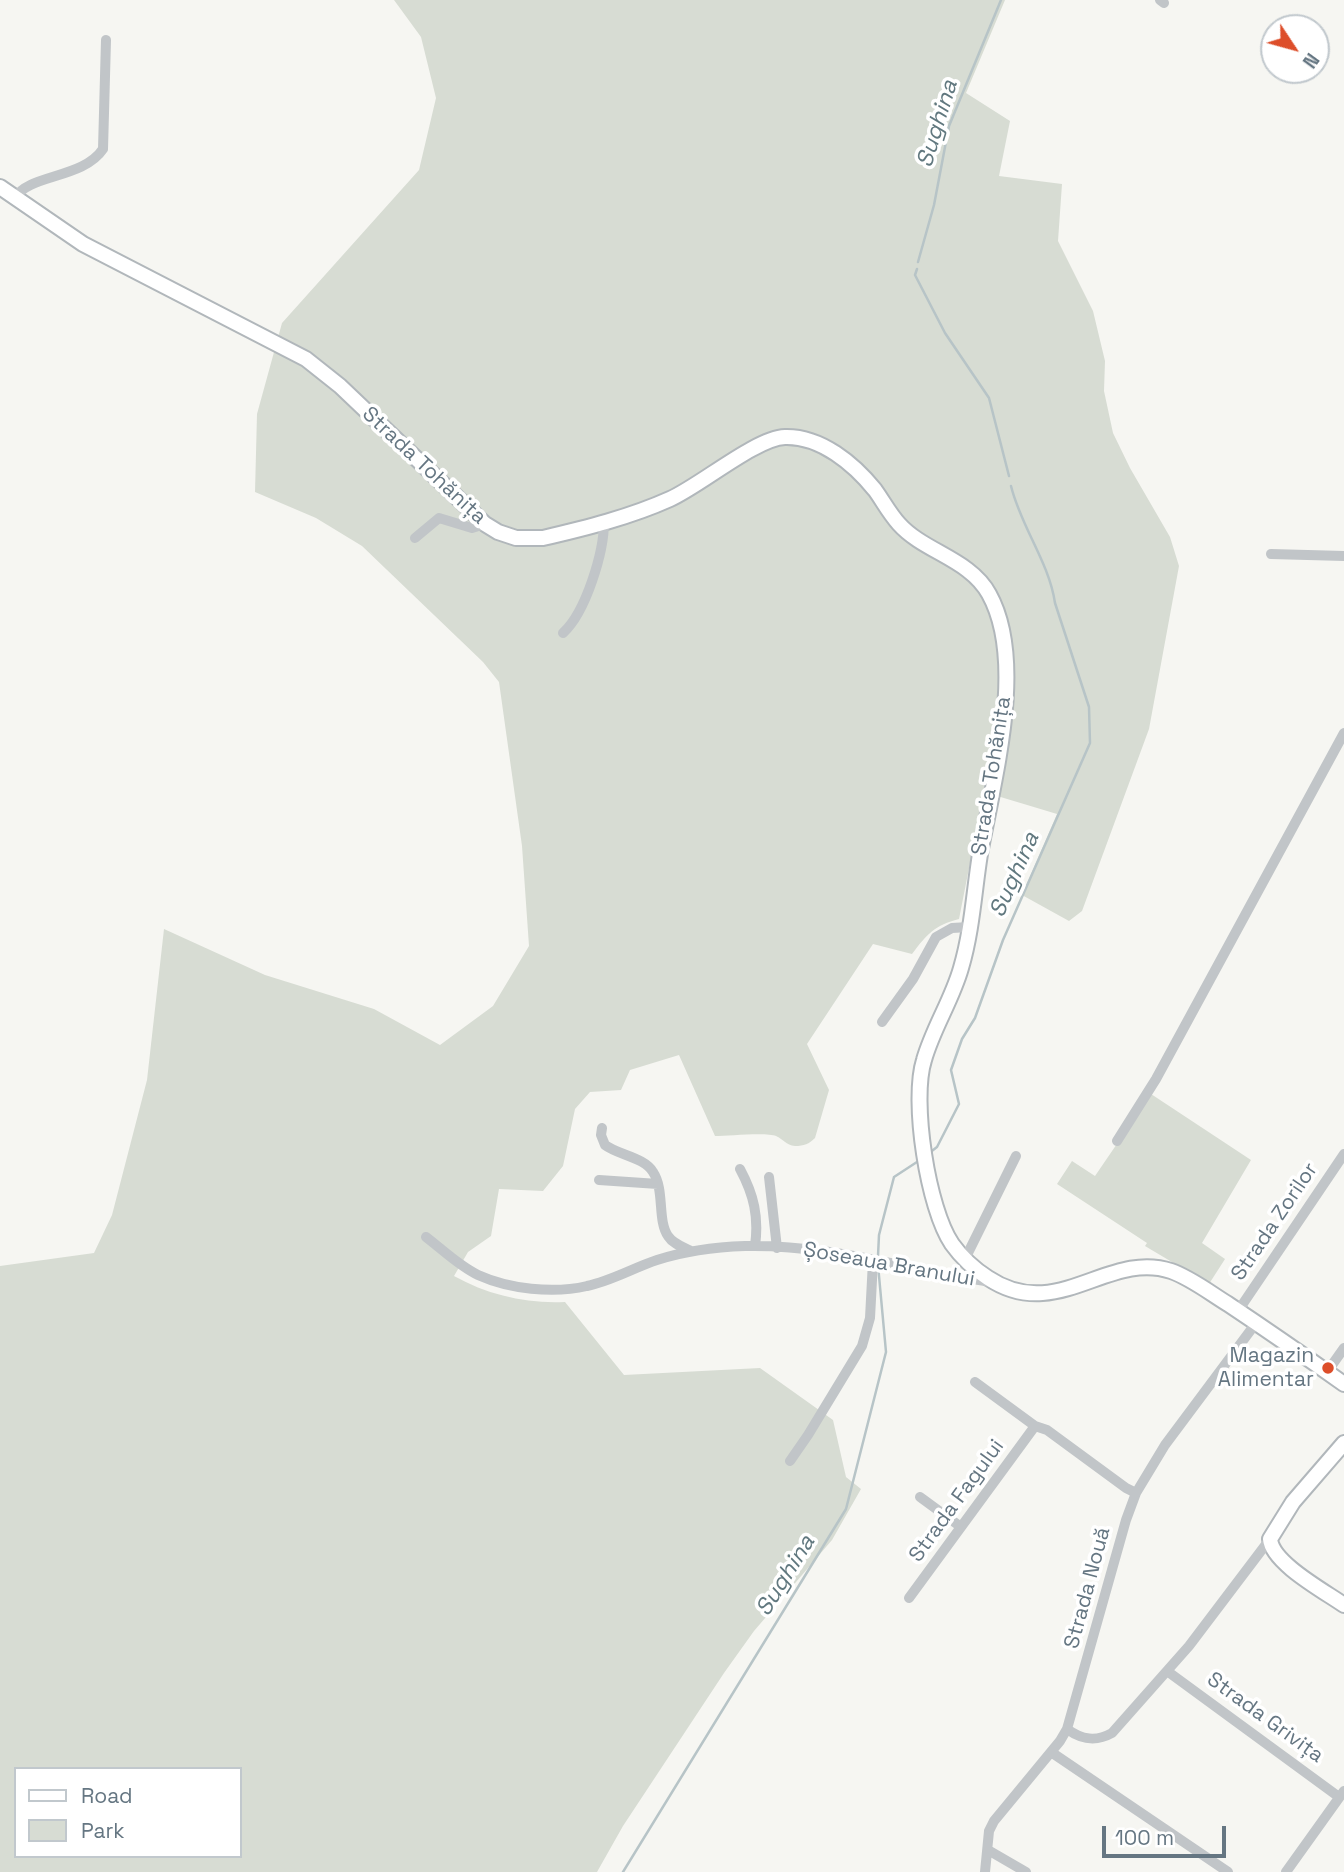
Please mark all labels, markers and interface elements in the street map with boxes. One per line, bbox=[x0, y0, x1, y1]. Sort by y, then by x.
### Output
north arrow bbox=[1260, 14, 1330, 84]
text: N bbox=[1297, 48, 1325, 73]
water label: Sughina bbox=[912, 77, 964, 171]
street label: Strada Tohănița bbox=[357, 402, 491, 530]
street label: Strada Tohănița bbox=[967, 695, 1017, 857]
water label: Sughina bbox=[984, 828, 1046, 922]
street label: Strada Zorilor bbox=[1226, 1158, 1324, 1286]
street label: Șoseaua Branului bbox=[801, 1238, 977, 1292]
place label: Magazin Alimentar bbox=[1218, 1343, 1314, 1393]
marker: Magazin Alimentar bbox=[1320, 1360, 1336, 1376]
street label: Strada Fagului bbox=[904, 1435, 1010, 1567]
street label: Strada Nouă bbox=[1060, 1524, 1116, 1652]
water label: Sughina bbox=[750, 1531, 822, 1621]
street label: Strada Grivița bbox=[1202, 1667, 1328, 1769]
legend bbox=[14, 1767, 242, 1858]
text: Road bbox=[81, 1782, 133, 1809]
scale bar bbox=[1106, 1812, 1230, 1856]
text: Park bbox=[81, 1817, 125, 1844]
text: 100 m bbox=[1115, 1824, 1174, 1851]

